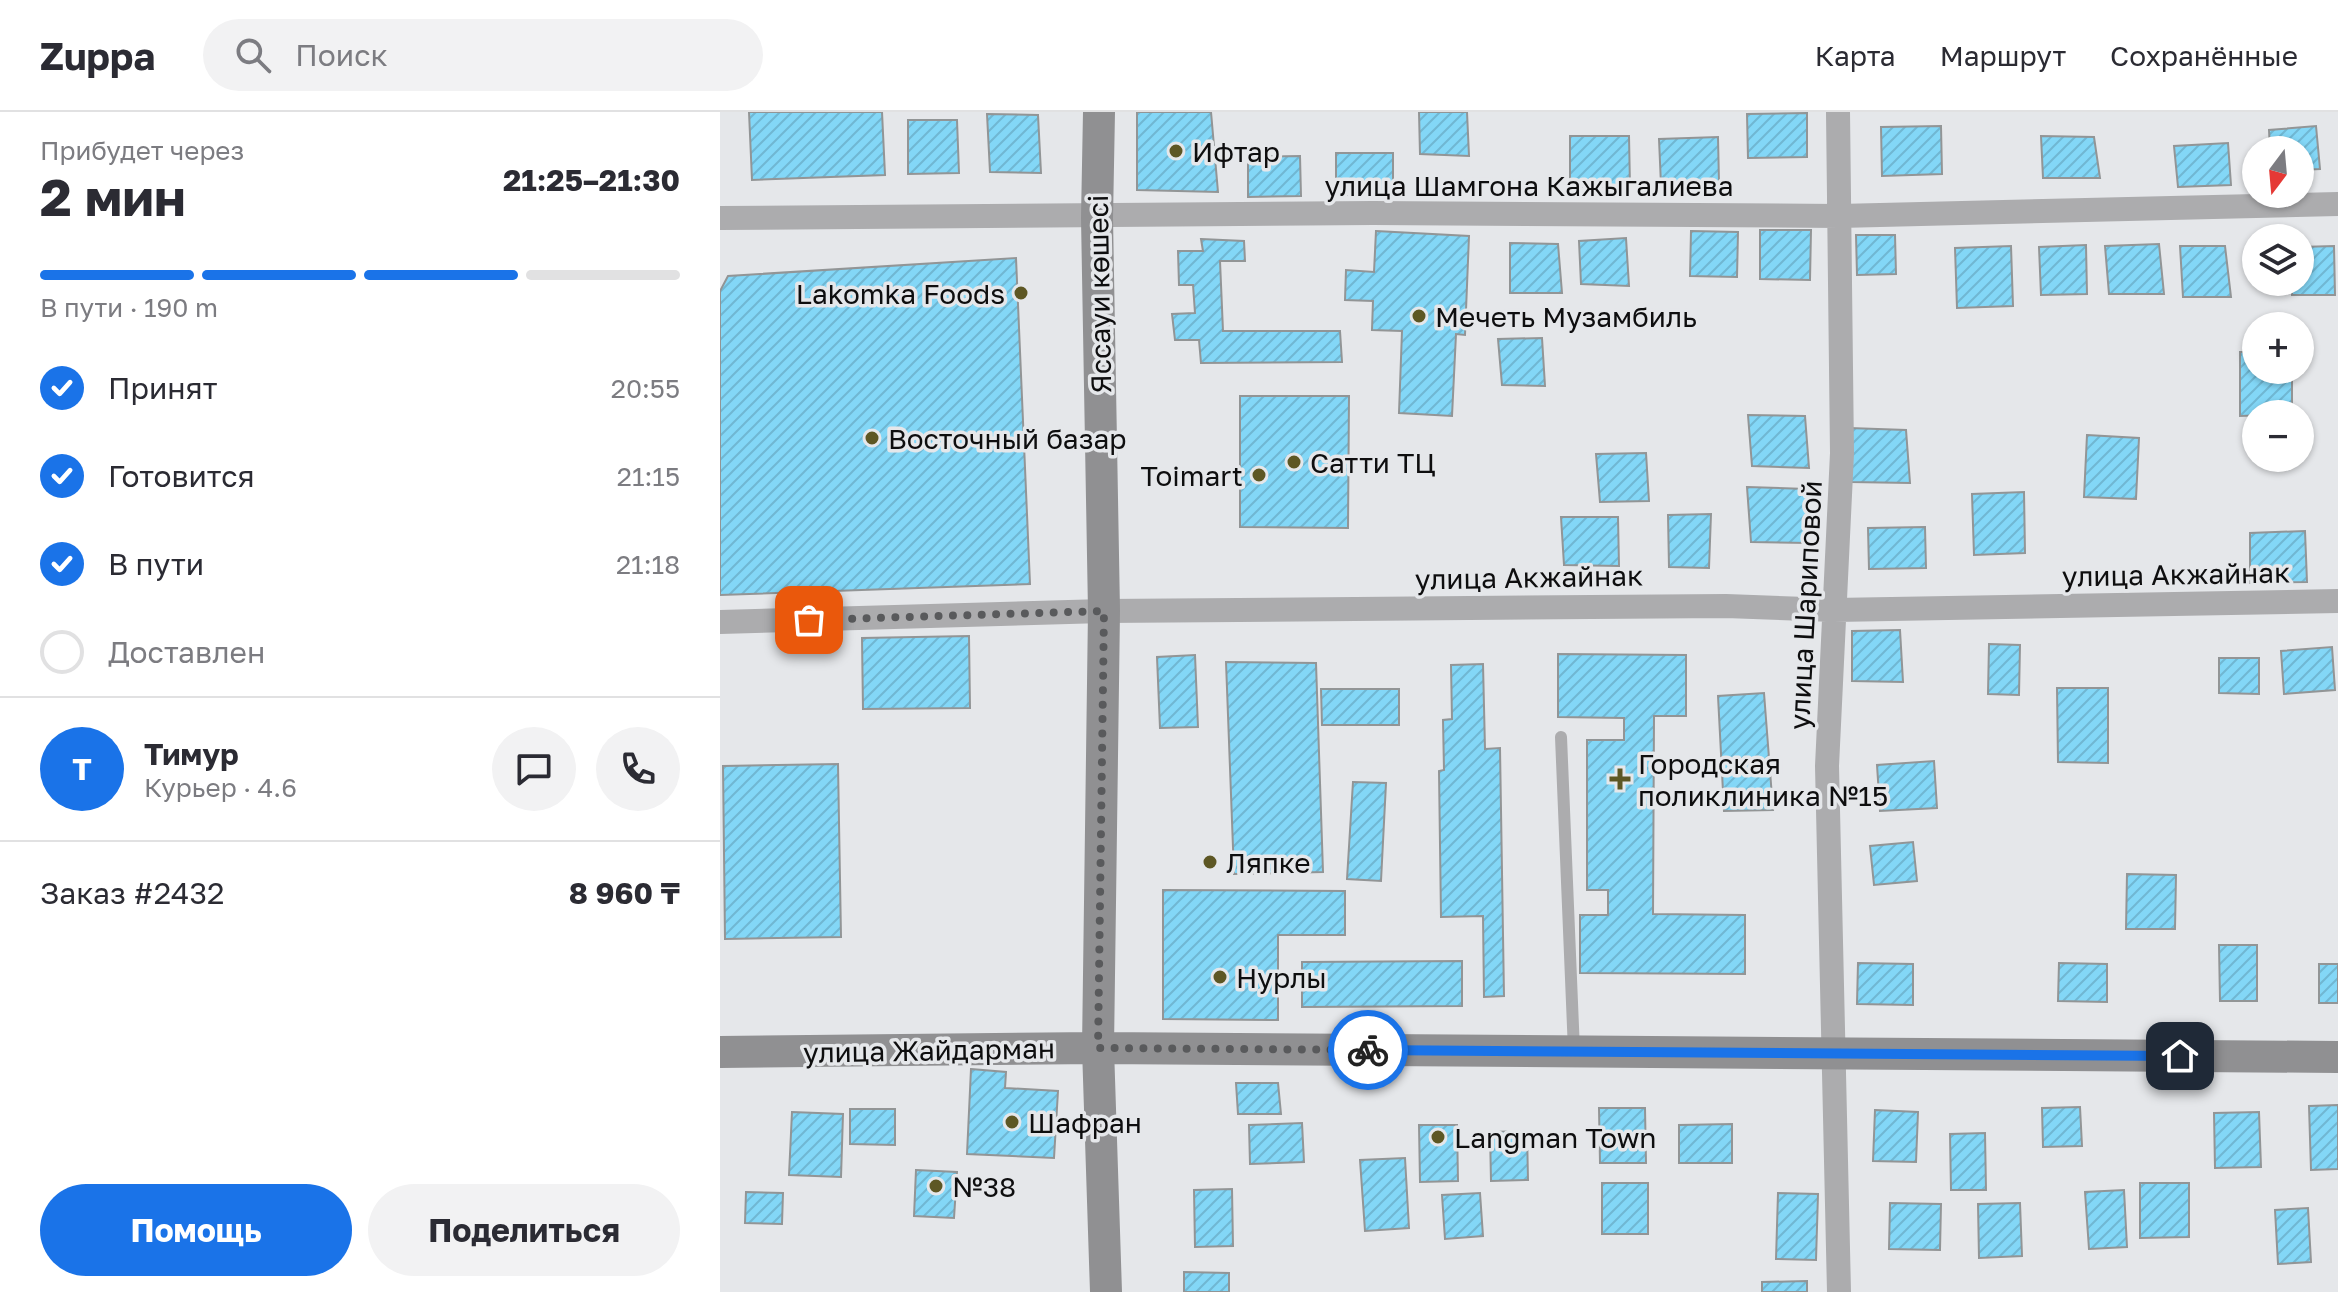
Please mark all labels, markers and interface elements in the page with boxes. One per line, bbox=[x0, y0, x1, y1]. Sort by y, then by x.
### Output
search box bbox=[203, 19, 763, 91]
text: Zuppa bbox=[40, 33, 155, 78]
icon: search bbox=[231, 33, 275, 77]
text: Поиск bbox=[295, 37, 388, 73]
text: Карта bbox=[1815, 39, 1896, 72]
text: Маршрут bbox=[1940, 39, 2066, 72]
text: Сохранённые bbox=[2110, 39, 2298, 72]
text: Прибудет через bbox=[40, 135, 244, 166]
place label: Ифтар bbox=[1192, 135, 1280, 168]
north arrow bbox=[2242, 136, 2314, 208]
map controls bbox=[2242, 136, 2314, 472]
marker: Ифтар bbox=[1167, 142, 1185, 160]
text: 21:25–21:30 bbox=[503, 162, 680, 198]
text: 2 мин bbox=[40, 165, 186, 227]
street label: улица Шамгона Кажыгалиева bbox=[1325, 169, 1733, 202]
street label: Яссауи көшесі bbox=[1081, 194, 1117, 394]
button: layers bbox=[2242, 224, 2314, 296]
place label: Lakomka Foods bbox=[796, 277, 1005, 310]
marker: Lakomka Foods bbox=[1012, 284, 1030, 302]
text: В пути · 190 m bbox=[40, 292, 218, 323]
place label: Мечеть Музамбиль bbox=[1435, 300, 1697, 333]
marker: Мечеть Музамбиль bbox=[1410, 307, 1428, 325]
button: + bbox=[2242, 312, 2314, 384]
icon: check bbox=[40, 366, 84, 410]
text: Принят bbox=[108, 370, 217, 406]
text: 20:55 bbox=[611, 373, 680, 404]
button: − bbox=[2242, 400, 2314, 472]
place label: Восточный базар bbox=[888, 422, 1126, 455]
marker: Восточный базар bbox=[863, 429, 881, 447]
place label: Сатти ТЦ bbox=[1310, 446, 1436, 479]
marker: Сатти ТЦ bbox=[1285, 453, 1303, 471]
icon: check bbox=[40, 454, 84, 498]
text: Готовится bbox=[108, 458, 255, 494]
place label: Toimart bbox=[1141, 459, 1243, 492]
text: 21:15 bbox=[617, 461, 680, 492]
marker: Toimart bbox=[1250, 466, 1268, 484]
street label: улица Шариповой bbox=[1782, 479, 1828, 731]
icon: check bbox=[40, 542, 84, 586]
text: В пути bbox=[108, 546, 204, 582]
text: 21:18 bbox=[616, 549, 680, 580]
street label: улица Акжайнак bbox=[2062, 556, 2290, 592]
street label: улица Акжайнак bbox=[1415, 559, 1643, 595]
pin bbox=[775, 586, 843, 654]
icon: bag bbox=[787, 598, 831, 642]
text: Доставлен bbox=[108, 634, 265, 670]
button: chat bbox=[492, 727, 576, 811]
button: phone bbox=[596, 727, 680, 811]
text: Тимур bbox=[144, 736, 239, 772]
place label: Городская поликлиника №15 bbox=[1638, 747, 1888, 812]
text: Т bbox=[72, 751, 92, 787]
marker: Городская поликлиника №15 bbox=[1609, 768, 1631, 790]
text: Курьер · 4.6 bbox=[144, 772, 297, 803]
place label: Ляпке bbox=[1226, 846, 1311, 879]
marker: Ляпке bbox=[1201, 853, 1219, 871]
text: Заказ #2432 bbox=[40, 875, 224, 911]
text: 8 960 ₸ bbox=[569, 875, 680, 911]
place label: Нурлы bbox=[1236, 961, 1327, 994]
marker: Нурлы bbox=[1211, 968, 1229, 986]
courier bbox=[1328, 1010, 1408, 1090]
pin bbox=[2146, 1022, 2214, 1090]
icon: bike bbox=[1346, 1028, 1390, 1072]
street label: улица Жайдарман bbox=[803, 1031, 1055, 1069]
icon: home bbox=[2158, 1034, 2202, 1078]
place label: Шафран bbox=[1028, 1106, 1142, 1139]
marker: Шафран bbox=[1003, 1113, 1021, 1131]
place label: Langman Town bbox=[1454, 1121, 1657, 1154]
marker: Langman Town bbox=[1429, 1128, 1447, 1146]
place label: №38 bbox=[952, 1170, 1016, 1203]
marker: №38 bbox=[927, 1177, 945, 1195]
button: Помощь bbox=[40, 1184, 352, 1276]
button: Поделиться bbox=[368, 1184, 680, 1276]

